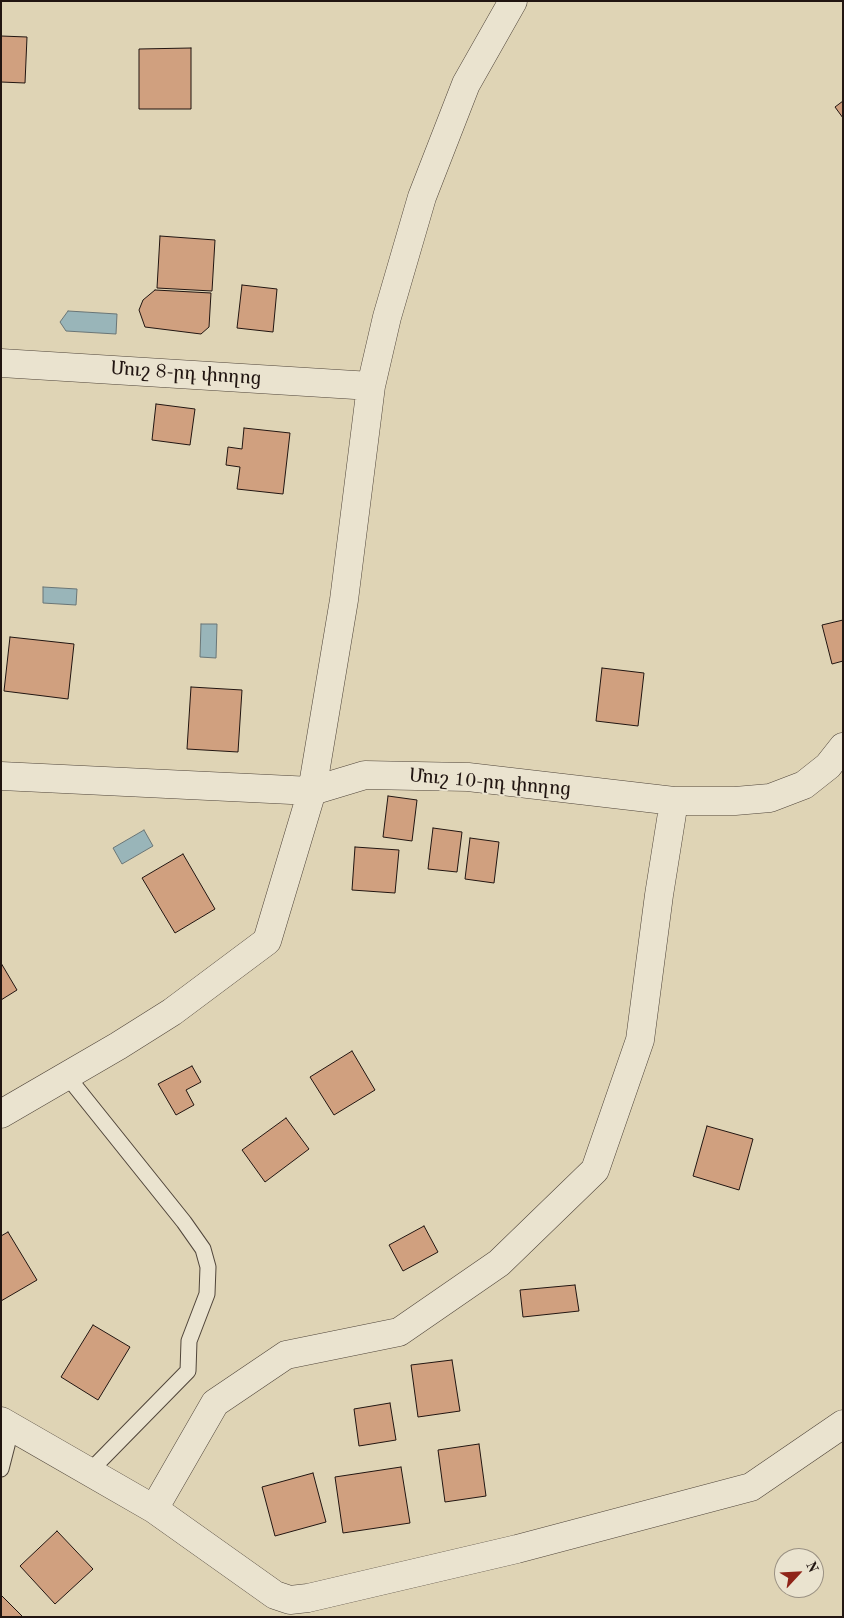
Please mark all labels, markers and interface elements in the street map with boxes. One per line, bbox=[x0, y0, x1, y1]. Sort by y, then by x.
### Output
street label: Մուշ 8-րդ փողոց bbox=[110, 357, 262, 391]
street label: Մուշ 10-րդ փողոց bbox=[408, 765, 572, 801]
north arrow bbox=[774, 1548, 824, 1598]
text: N bbox=[803, 1559, 820, 1575]

